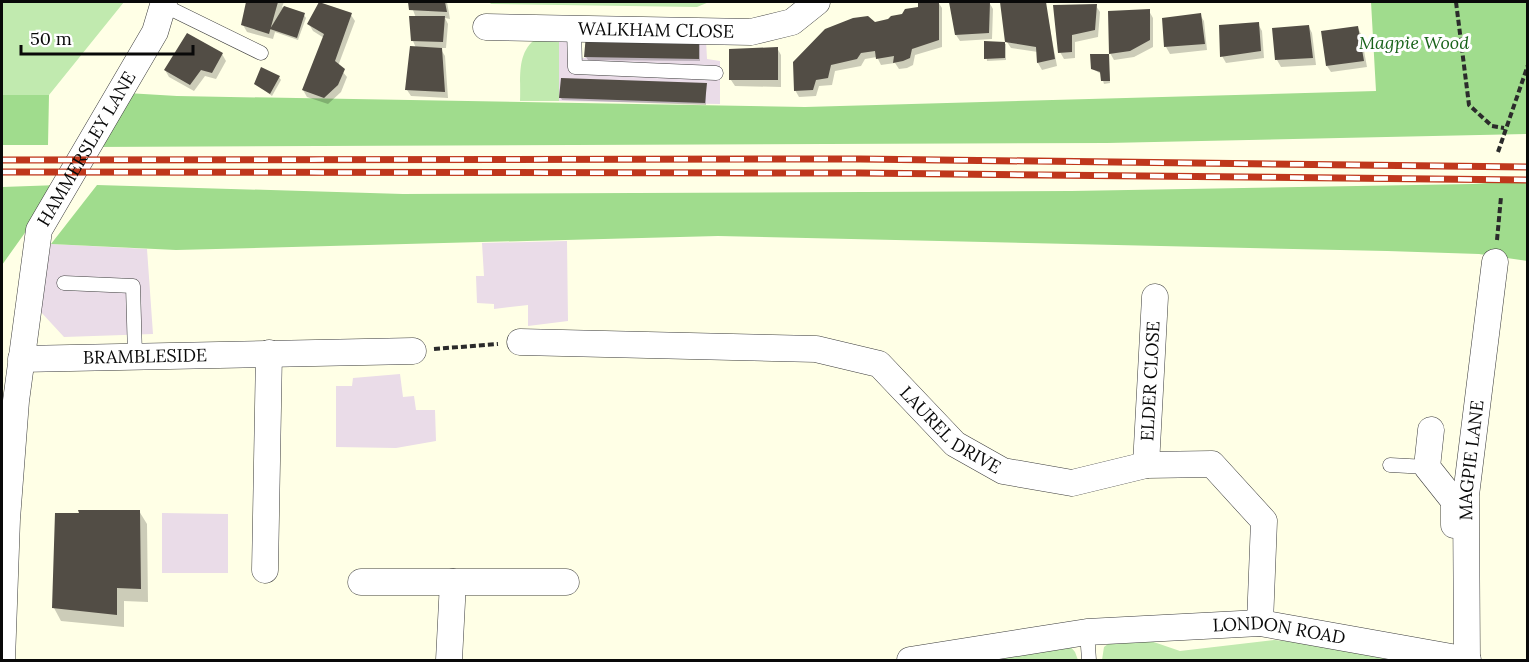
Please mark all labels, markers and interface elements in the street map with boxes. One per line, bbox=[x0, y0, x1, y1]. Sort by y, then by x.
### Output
street label: WALKHAM CLOSE bbox=[578, 17, 734, 43]
scale bar bbox=[21, 18, 194, 56]
text: 50 m bbox=[30, 27, 72, 50]
park label: Magpie Wood bbox=[1359, 31, 1469, 54]
street label: HAMMERSLEY LANE bbox=[32, 67, 140, 230]
street label: ELDER CLOSE bbox=[1135, 320, 1165, 442]
street label: BRAMBLESIDE bbox=[83, 343, 207, 369]
street label: LAUREL DRIVE bbox=[895, 381, 1005, 479]
street label: MAGPIE LANE bbox=[1454, 399, 1489, 521]
street label: LONDON ROAD bbox=[1212, 611, 1347, 649]

